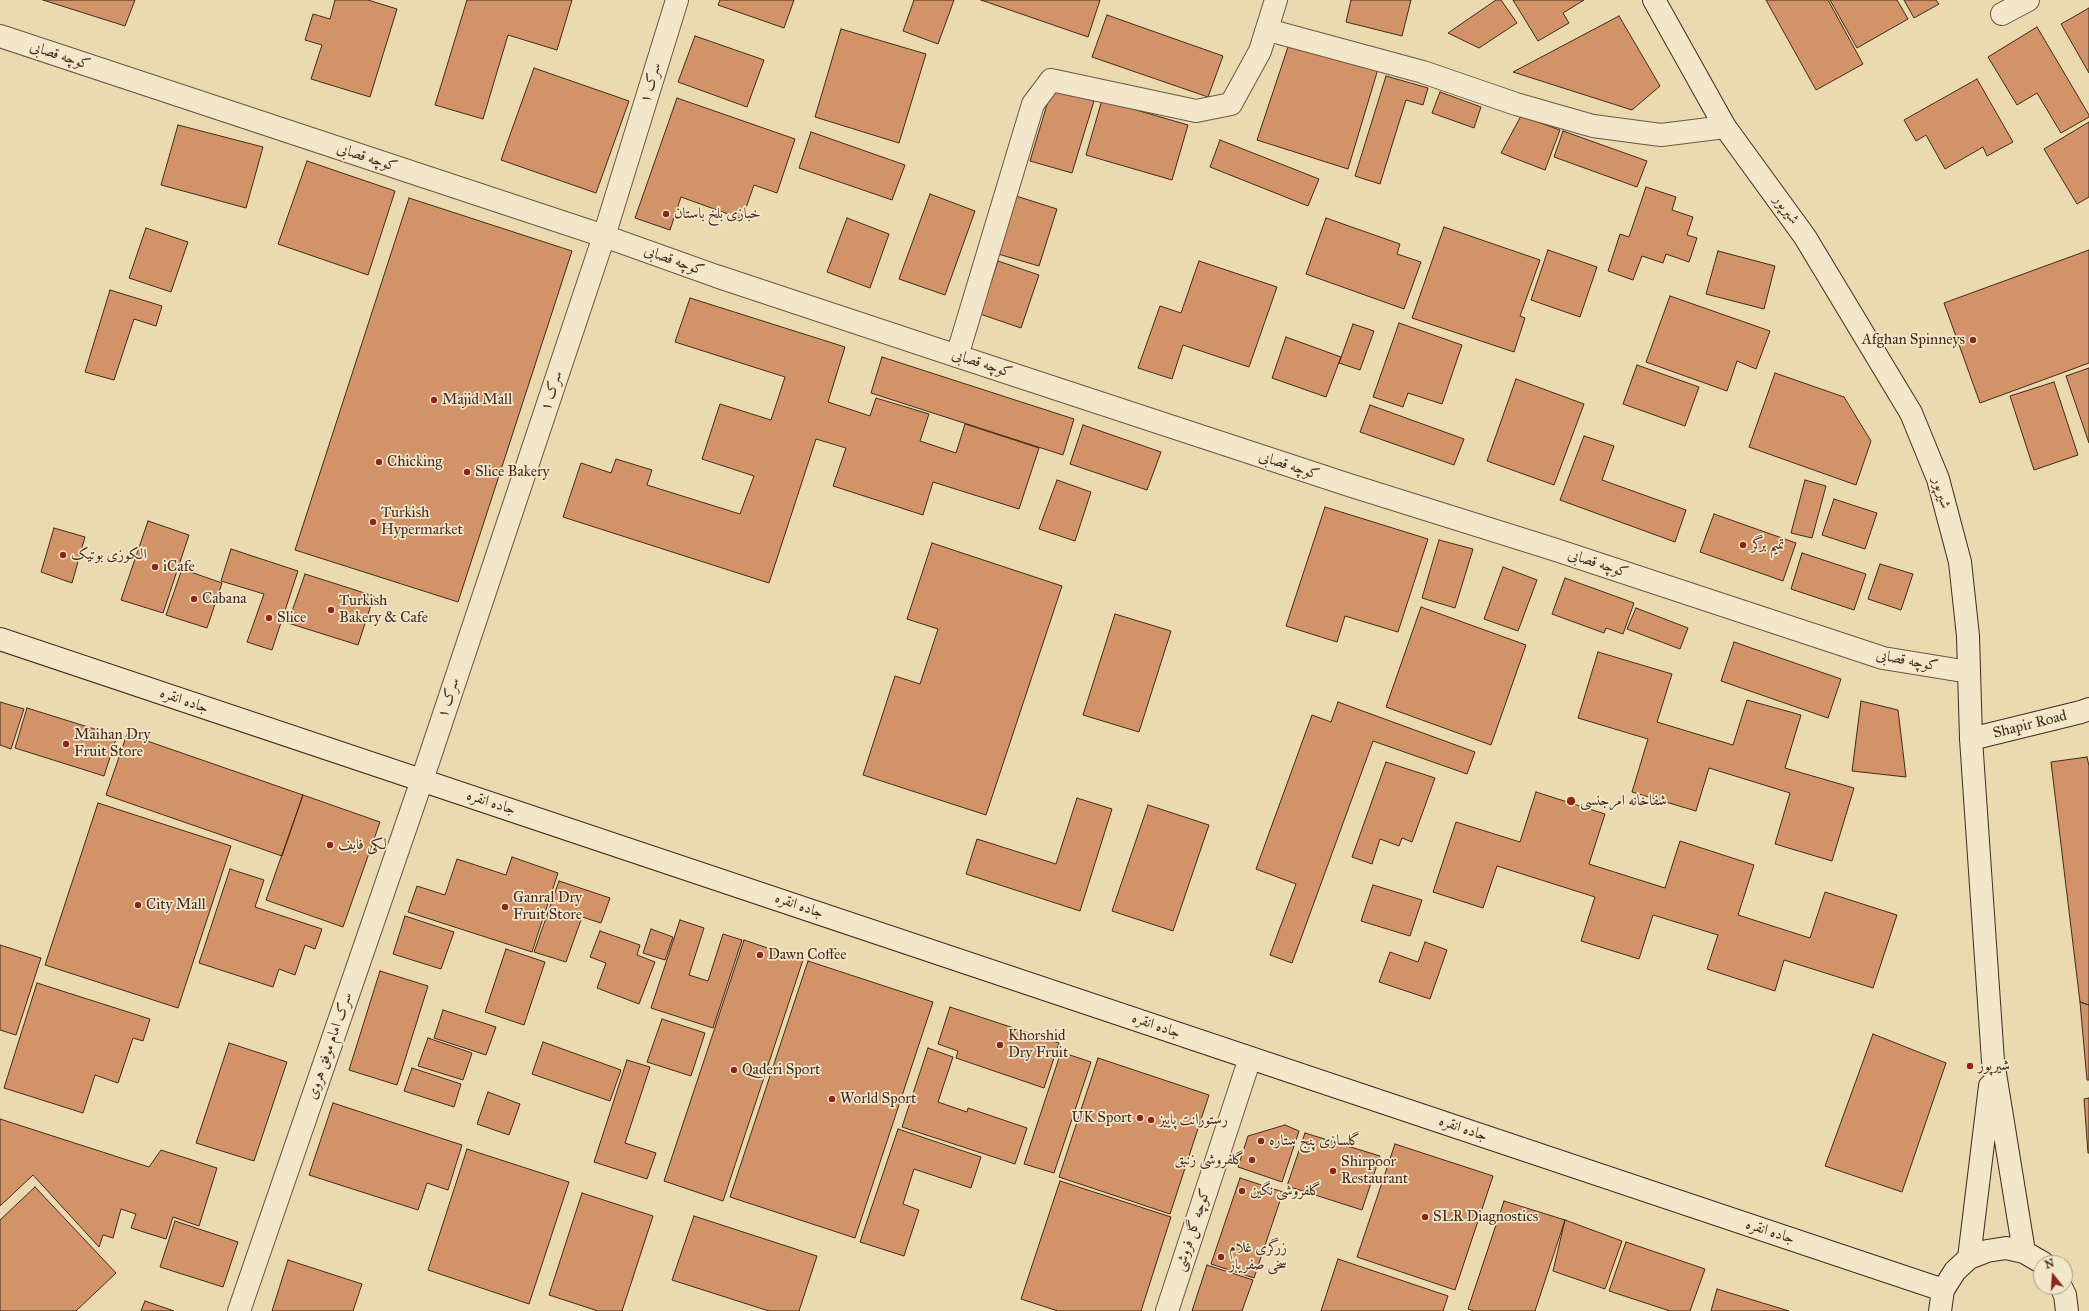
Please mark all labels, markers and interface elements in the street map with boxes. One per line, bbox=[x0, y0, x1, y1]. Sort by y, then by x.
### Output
street label: کوچه قصابی bbox=[27, 38, 93, 74]
street label: سرک ۱ bbox=[636, 61, 666, 105]
street label: کوچه قصابی bbox=[334, 140, 400, 176]
street label: شیرپور bbox=[1769, 192, 1803, 228]
place label: خبازی بلخ باستان bbox=[674, 205, 761, 223]
marker: خبازی بلخ باستان bbox=[661, 209, 671, 219]
street label: کوچه قصابی bbox=[641, 242, 707, 280]
place label: Afghan Spinneys bbox=[1862, 331, 1965, 349]
marker: Afghan Spinneys bbox=[1968, 335, 1978, 345]
street label: کوچه قصابی bbox=[949, 346, 1015, 382]
street label: سرک ۱ bbox=[537, 369, 567, 413]
place label: Majid Mall bbox=[442, 391, 512, 409]
marker: Majid Mall bbox=[429, 395, 439, 405]
street label: کوچه قصابی bbox=[1256, 448, 1322, 484]
place label: Chicking bbox=[387, 453, 442, 471]
marker: Chicking bbox=[374, 457, 384, 467]
place label: Slice Bakery bbox=[475, 463, 550, 481]
marker: Slice Bakery bbox=[462, 467, 472, 477]
street label: شیرپور bbox=[1928, 475, 1954, 511]
place label: Turkish Hypermarket bbox=[381, 504, 463, 539]
marker: Turkish Hypermarket bbox=[368, 517, 378, 527]
place label: تمیم برگر bbox=[1751, 536, 1785, 554]
marker: تمیم برگر bbox=[1738, 540, 1748, 550]
place label: الکوزی بوتیک bbox=[71, 546, 147, 564]
street label: کوچه قصابی bbox=[1565, 546, 1631, 582]
marker: الکوزی بوتیک bbox=[58, 550, 68, 560]
place label: iCafe bbox=[163, 558, 195, 576]
marker: iCafe bbox=[150, 562, 160, 572]
place label: Cabana bbox=[202, 590, 247, 608]
place label: Turkish Bakery & Cafe bbox=[339, 592, 428, 627]
marker: Cabana bbox=[189, 594, 199, 604]
marker: Turkish Bakery & Cafe bbox=[326, 605, 336, 615]
place label: Slice bbox=[277, 609, 306, 627]
marker: Slice bbox=[264, 613, 274, 623]
street label: کوچه قصابی bbox=[1874, 646, 1940, 676]
street label: سرک ۱ bbox=[434, 676, 464, 720]
street label: جاده انقره bbox=[157, 684, 211, 718]
street label: Shapir Road bbox=[1991, 707, 2069, 743]
place label: Maihan Dry Fruit Store bbox=[74, 726, 150, 761]
marker: Maihan Dry Fruit Store bbox=[61, 739, 71, 749]
street label: جاده انقره bbox=[464, 787, 518, 819]
place label: شفاخانه امرجنسی bbox=[1580, 792, 1667, 810]
marker: شفاخانه امرجنسی bbox=[1565, 795, 1577, 807]
place label: لکی فایف bbox=[338, 836, 387, 854]
marker: لکی فایف bbox=[325, 840, 335, 850]
place label: Ganral Dry Fruit Store bbox=[513, 889, 582, 924]
street label: جاده انقره bbox=[772, 889, 826, 923]
place label: City Mall bbox=[146, 896, 206, 914]
marker: City Mall bbox=[133, 900, 143, 910]
marker: Ganral Dry Fruit Store bbox=[500, 902, 510, 912]
place label: Dawn Coffee bbox=[768, 946, 847, 964]
marker: Dawn Coffee bbox=[755, 950, 765, 960]
street label: سرک امام موفق هروی bbox=[303, 990, 357, 1102]
street label: جادہ انقرہ bbox=[1129, 1009, 1183, 1043]
place label: Khorshid Dry Fruit bbox=[1008, 1027, 1068, 1062]
marker: Khorshid Dry Fruit bbox=[995, 1040, 1005, 1050]
place label: شیرپور bbox=[1978, 1057, 2010, 1075]
place label: Qaderi Sport bbox=[742, 1061, 820, 1079]
marker: شیرپور bbox=[1965, 1061, 1975, 1071]
marker: Qaderi Sport bbox=[729, 1065, 739, 1075]
place label: World Sport bbox=[840, 1090, 916, 1108]
marker: World Sport bbox=[827, 1094, 837, 1104]
place label: UK Sport bbox=[1072, 1109, 1132, 1127]
place label: رستورانت پاییز bbox=[1159, 1111, 1228, 1129]
street label: جادہ انقرہ bbox=[1436, 1112, 1490, 1146]
marker: UK Sport bbox=[1135, 1113, 1145, 1123]
marker: رستورانت پاییز bbox=[1146, 1115, 1156, 1125]
place label: گلسازی پنج ستاره bbox=[1269, 1132, 1360, 1150]
marker: گلسازی پنج ستاره bbox=[1256, 1136, 1266, 1146]
place label: گلفروشی زنبق bbox=[1174, 1151, 1244, 1169]
place label: Shirpoor Restaurant bbox=[1341, 1153, 1408, 1188]
marker: گلفروشی زنبق bbox=[1247, 1155, 1257, 1165]
marker: Shirpoor Restaurant bbox=[1328, 1166, 1338, 1176]
place label: گلفروشی نگین bbox=[1250, 1182, 1321, 1200]
street label: کوچه گل فروشی bbox=[1171, 1186, 1215, 1274]
marker: گلفروشی نگین bbox=[1237, 1186, 1247, 1196]
place label: SLR Diagnostics bbox=[1433, 1208, 1538, 1226]
marker: SLR Diagnostics bbox=[1420, 1212, 1430, 1222]
street label: جادہ انقرہ bbox=[1743, 1216, 1797, 1248]
place label: زرگری غلام سخی صفریار bbox=[1229, 1239, 1287, 1274]
marker: زرگری غلام سخی صفریار bbox=[1216, 1252, 1226, 1262]
north arrow bbox=[2033, 1255, 2073, 1295]
text: N bbox=[2043, 1256, 2056, 1272]

